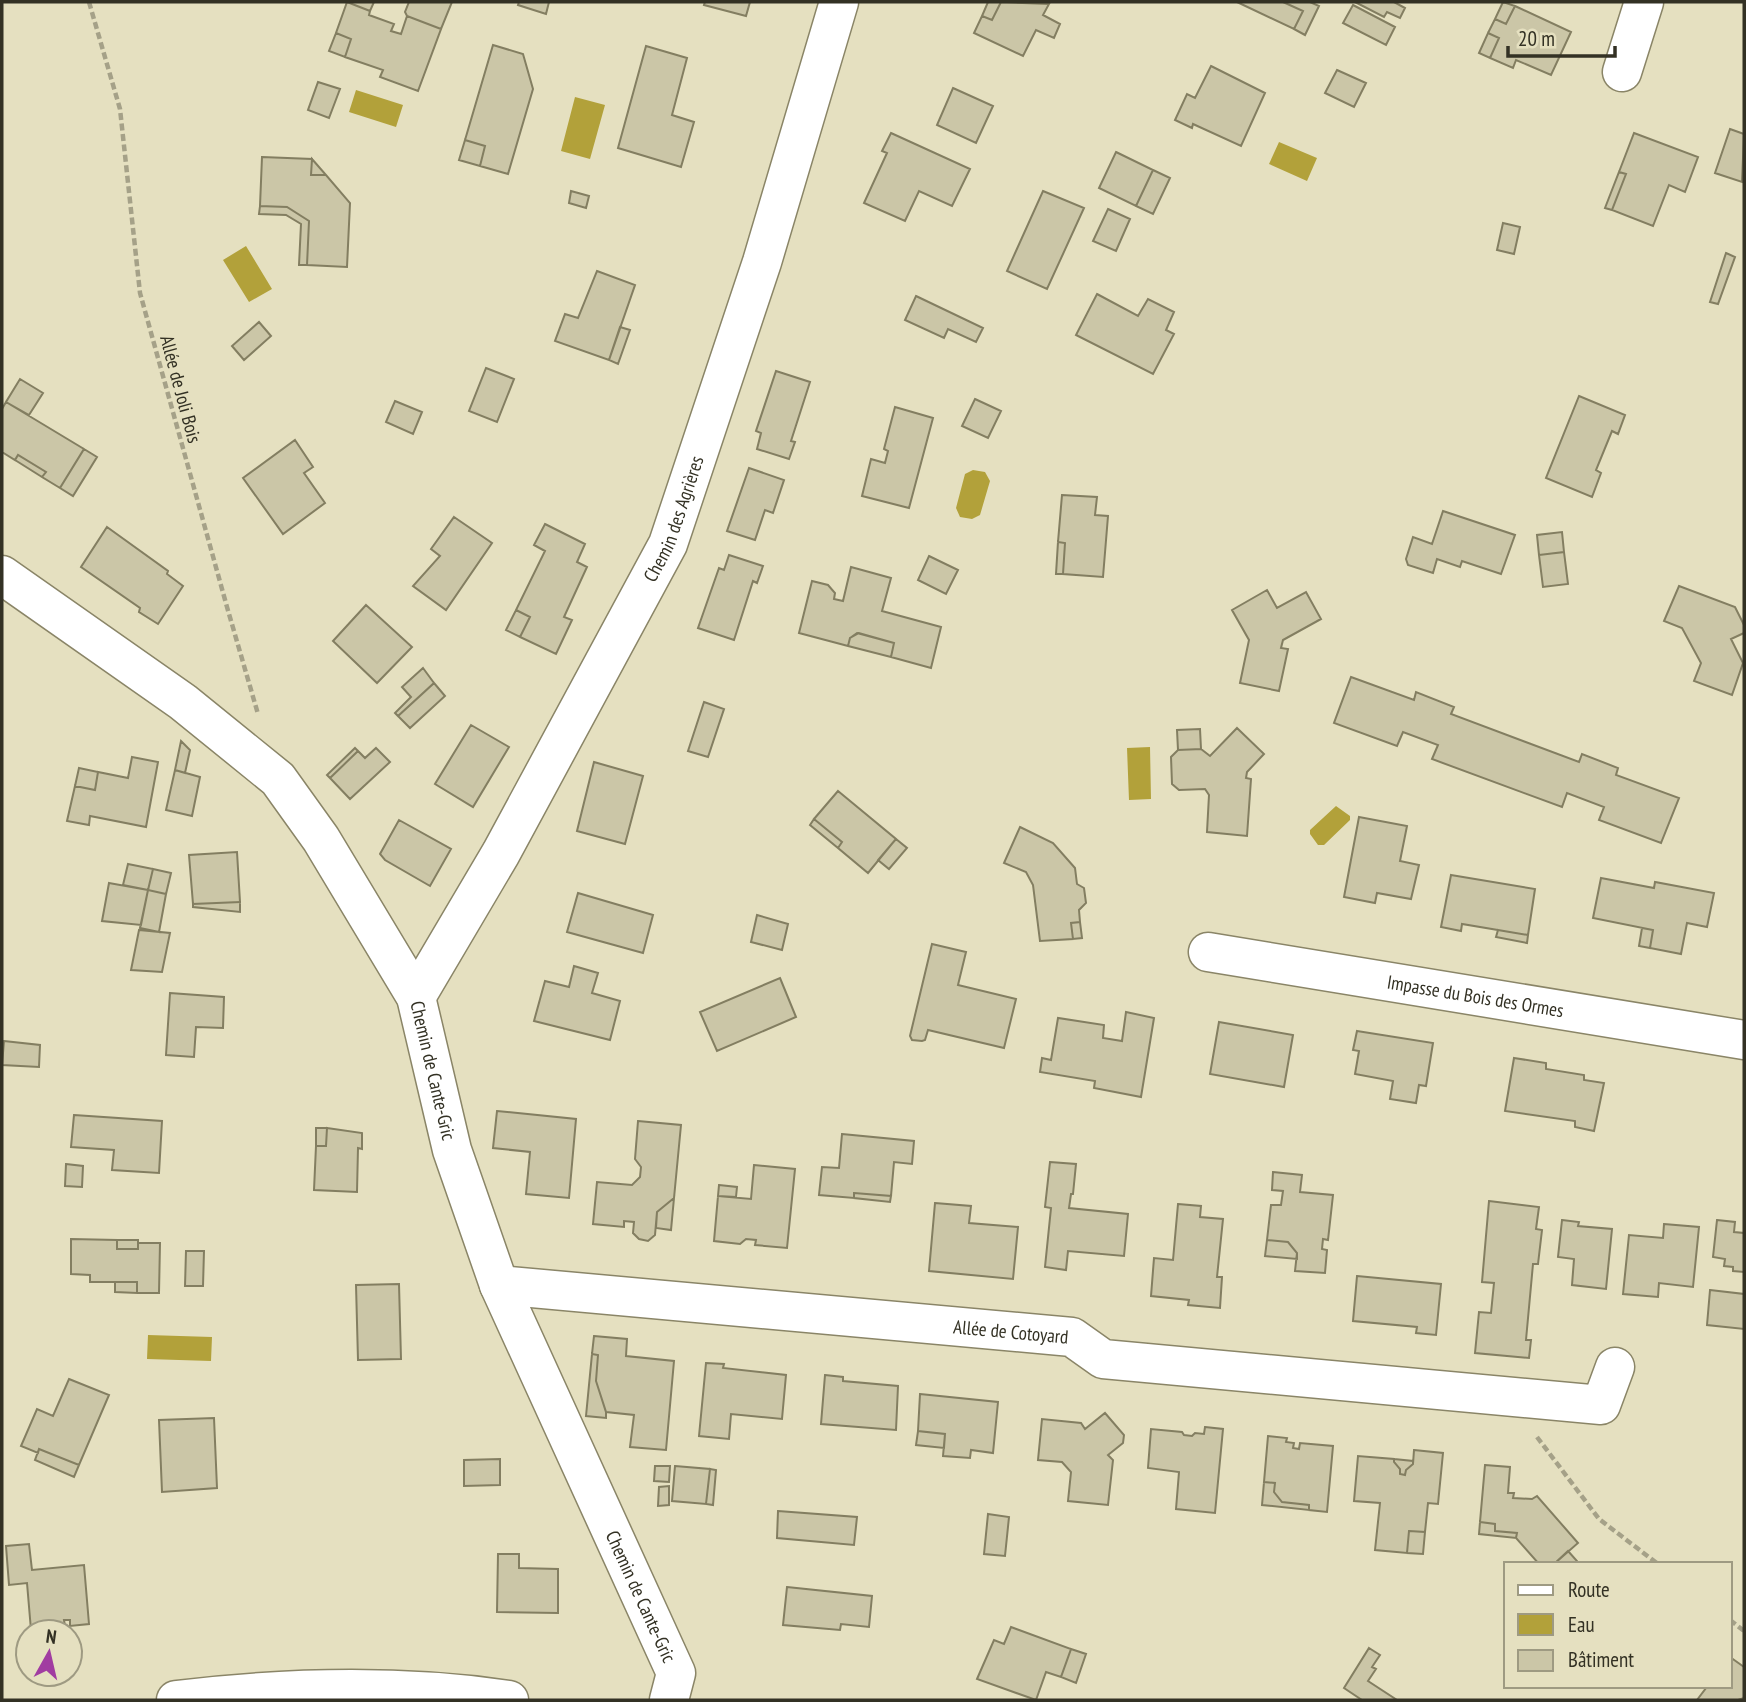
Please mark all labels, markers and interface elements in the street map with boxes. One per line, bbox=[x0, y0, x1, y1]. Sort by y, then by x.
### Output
scale bar bbox=[1508, 14, 1615, 58]
text: 20 m bbox=[1518, 25, 1555, 52]
street label: Allée de Joli Bois bbox=[155, 332, 207, 446]
street label: Chemin des Agrières bbox=[638, 453, 709, 586]
street label: Impasse du Bois des Ormes bbox=[1385, 970, 1565, 1022]
street label: Chemin de Cante-Gric bbox=[405, 998, 461, 1143]
street label: Allée de Cotoyard bbox=[952, 1314, 1069, 1349]
street label: Chemin de Cante-Gric bbox=[601, 1527, 682, 1666]
legend bbox=[1504, 1562, 1732, 1688]
text: Route bbox=[1568, 1576, 1610, 1603]
text: Eau bbox=[1568, 1611, 1595, 1638]
north arrow bbox=[14, 1618, 84, 1688]
text: N bbox=[45, 1624, 58, 1649]
text: Bâtiment bbox=[1568, 1646, 1634, 1673]

